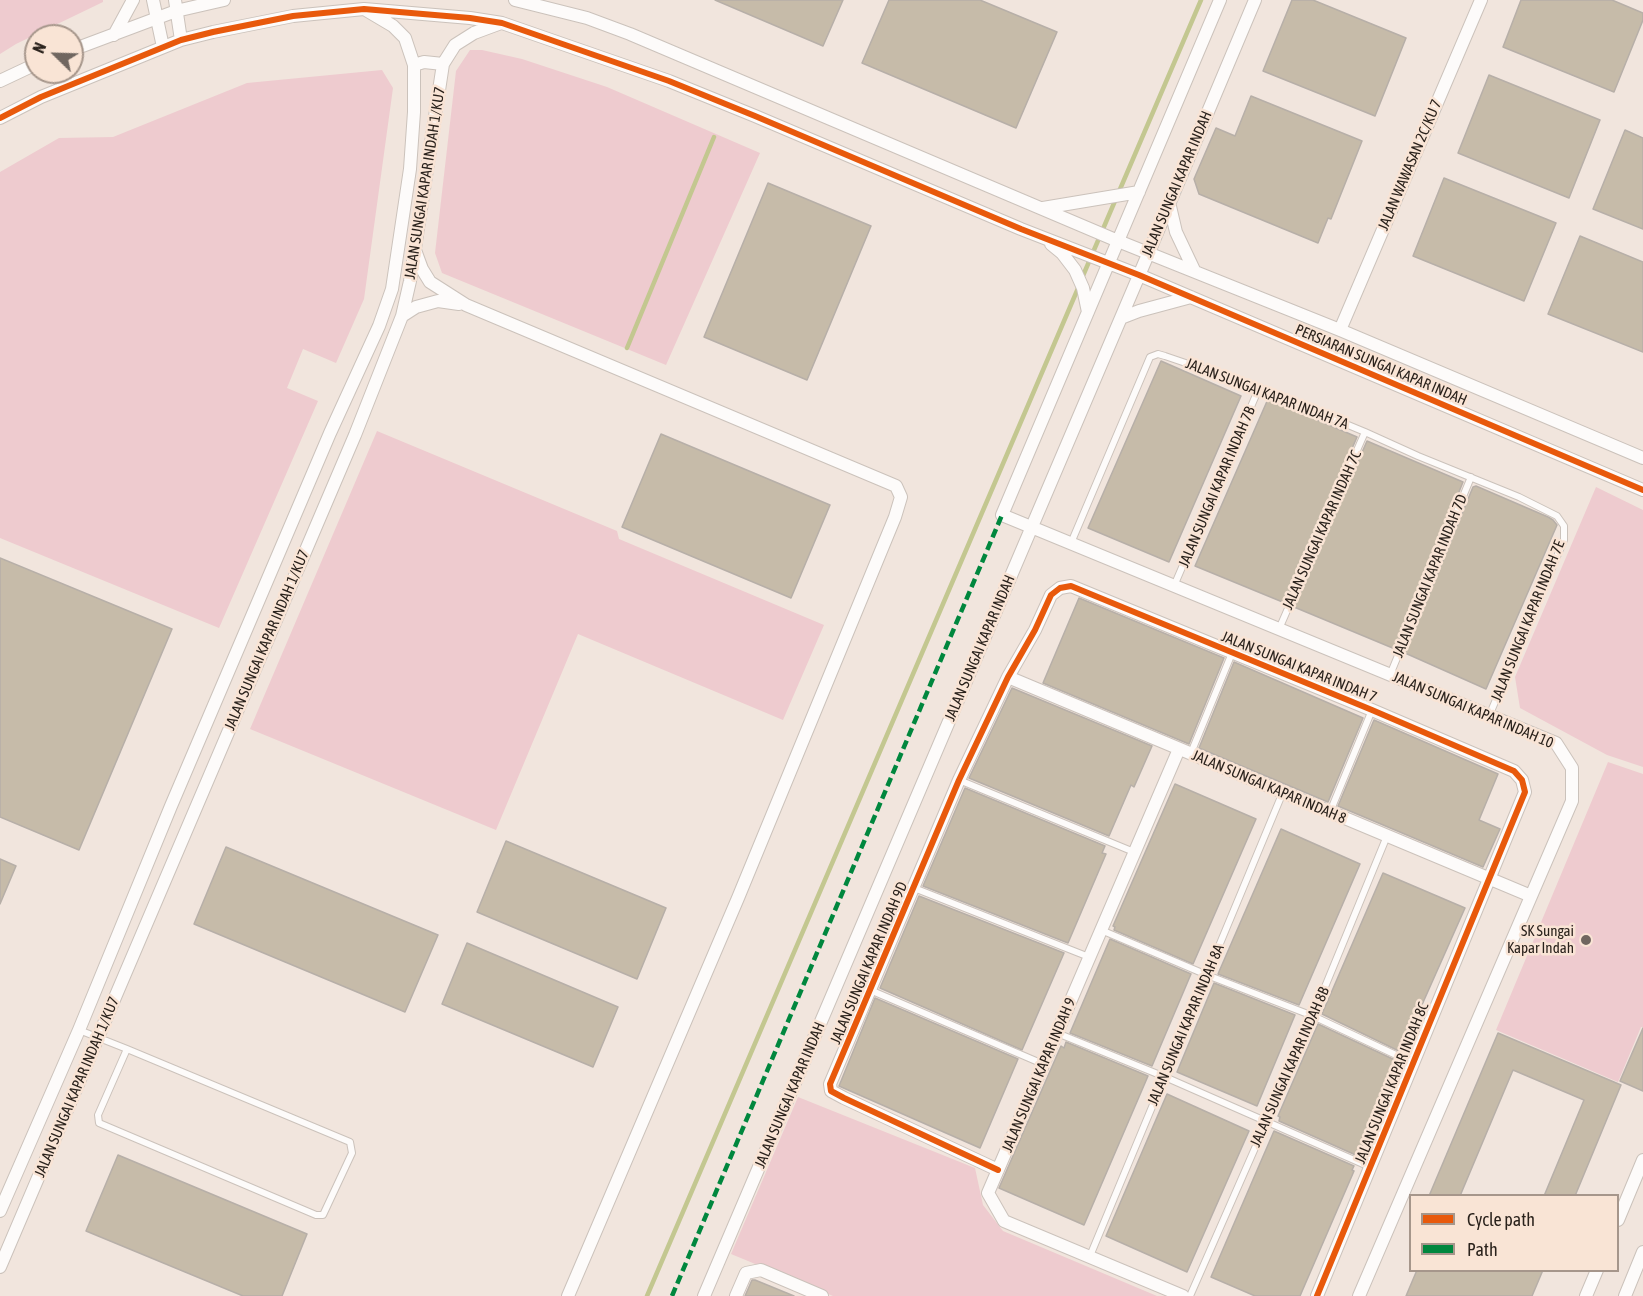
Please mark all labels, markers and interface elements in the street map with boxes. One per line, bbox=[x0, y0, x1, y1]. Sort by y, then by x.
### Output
north arrow bbox=[24, 24, 84, 84]
text: N bbox=[29, 40, 49, 56]
street label: JALAN SUNGAI KAPAR INDAH 1/KU7 bbox=[401, 86, 449, 280]
street label: JALAN WAWASAN 2C/KU 7 bbox=[1374, 97, 1446, 233]
street label: JALAN SUNGAI KAPAR INDAH bbox=[1138, 108, 1216, 260]
street label: PERSIARAN SUNGAI KAPAR INDAH bbox=[1292, 321, 1470, 409]
street label: JALAN SUNGAI KAPAR INDAH 7A bbox=[1183, 355, 1351, 433]
street label: JALAN SUNGAI KAPAR INDAH 7B bbox=[1175, 404, 1259, 570]
street label: JALAN SUNGAI KAPAR INDAH 7C bbox=[1279, 447, 1365, 613]
street label: JALAN SUNGAI KAPAR INDAH 7D bbox=[1389, 492, 1471, 660]
street label: JALAN SUNGAI KAPAR INDAH 7E bbox=[1487, 538, 1569, 704]
street label: JALAN SUNGAI KAPAR INDAH 1/KU7 bbox=[221, 547, 313, 733]
street label: JALAN SUNGAI KAPAR INDAH bbox=[941, 572, 1019, 724]
street label: JALAN SUNGAI KAPAR INDAH 7 bbox=[1219, 628, 1379, 706]
street label: JALAN SUNGAI KAPAR INDAH 10 bbox=[1390, 668, 1556, 752]
street label: JALAN SUNGAI KAPAR INDAH 8 bbox=[1189, 746, 1349, 828]
street label: JALAN SUNGAI KAPAR INDAH 9D bbox=[827, 879, 911, 1047]
place label: SK Sungai Kapar Indah bbox=[1507, 922, 1574, 957]
marker: SK Sungai Kapar Indah bbox=[1579, 933, 1593, 947]
street label: JALAN SUNGAI KAPAR INDAH 8A bbox=[1144, 942, 1228, 1108]
street label: JALAN SUNGAI KAPAR INDAH 8B bbox=[1247, 984, 1333, 1150]
street label: JALAN SUNGAI KAPAR INDAH 1/KU7 bbox=[31, 994, 123, 1180]
street label: JALAN SUNGAI KAPAR INDAH 9 bbox=[998, 995, 1080, 1155]
street label: JALAN SUNGAI KAPAR INDAH 8C bbox=[1351, 1000, 1433, 1166]
street label: JALAN SUNGAI KAPAR INDAH bbox=[751, 1019, 829, 1171]
legend bbox=[1409, 1194, 1619, 1272]
text: Cycle path bbox=[1467, 1209, 1535, 1230]
text: Path bbox=[1467, 1239, 1498, 1260]

